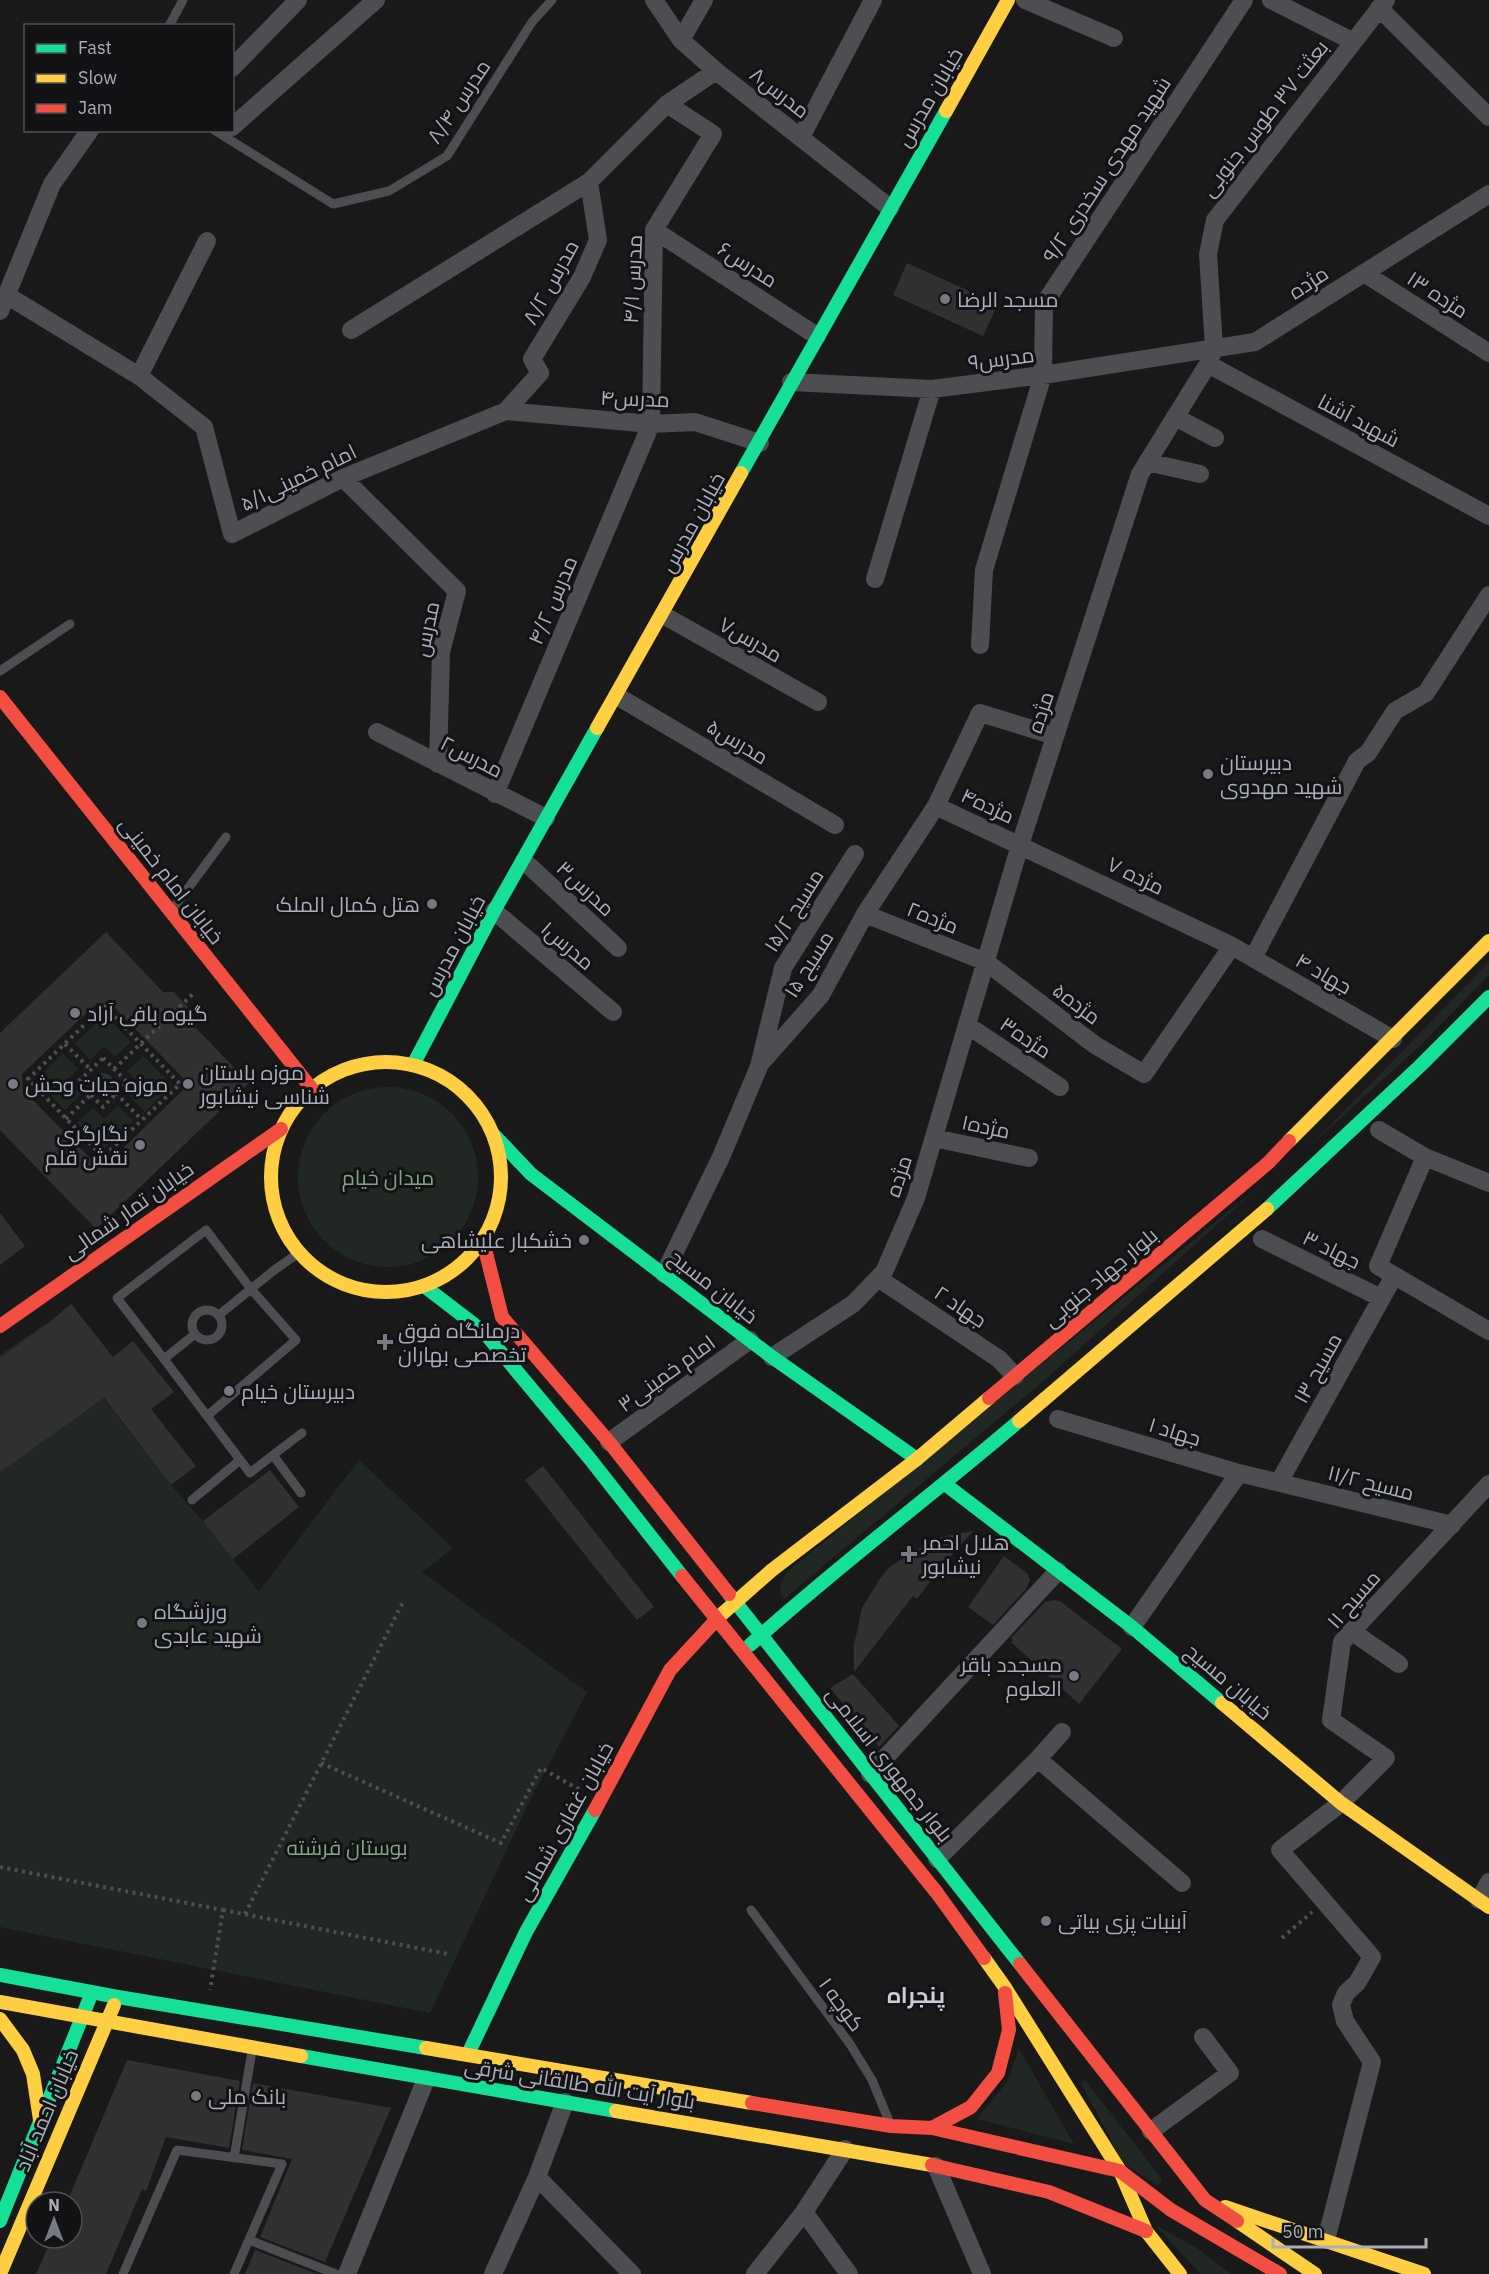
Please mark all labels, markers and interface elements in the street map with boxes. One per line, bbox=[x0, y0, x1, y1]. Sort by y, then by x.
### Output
legend bbox=[24, 24, 234, 132]
street label: بعثت ۳۷ طوس جنوبی bbox=[1194, 34, 1334, 202]
text: Fast bbox=[78, 36, 112, 59]
street label: خیابان مدرس bbox=[889, 42, 969, 152]
street label: مدرس ۸/۴ bbox=[420, 53, 496, 149]
street label: مدرس۸ bbox=[744, 60, 816, 124]
text: Slow bbox=[78, 66, 117, 89]
street label: شهید مهدی سخدری ۹/۲ bbox=[1035, 71, 1177, 267]
text: Jam bbox=[78, 96, 113, 119]
street label: مدرس ۴/۱ bbox=[616, 234, 648, 324]
street label: مدرس۶ bbox=[713, 234, 783, 294]
street label: مدرس ۸/۲ bbox=[515, 235, 585, 329]
street label: مژده bbox=[1283, 259, 1333, 305]
street label: مژده ۱۳ bbox=[1402, 264, 1474, 324]
place label: مسجد الرضا bbox=[957, 285, 1059, 313]
marker: مسجد الرضا bbox=[938, 292, 952, 306]
street label: مدرس۹ bbox=[966, 340, 1036, 376]
street label: مدرس۴ bbox=[600, 383, 670, 413]
street label: شهبد آشنا bbox=[1313, 387, 1405, 453]
street label: امام خمینی۵/۱ bbox=[235, 437, 361, 518]
street label: خیابان مدرس bbox=[653, 467, 731, 577]
street label: مدرس ۴/۲ bbox=[521, 551, 583, 649]
street label: مدرس bbox=[407, 599, 445, 659]
street label: مدرس۷ bbox=[714, 610, 788, 668]
street label: مژده bbox=[1020, 688, 1060, 736]
street label: مدرس۵ bbox=[702, 712, 774, 770]
street label: مدرس۲ bbox=[436, 728, 508, 784]
place label: دبیرستان شهید مهدوی bbox=[1220, 748, 1342, 800]
marker: دبیرستان شهید مهدوی bbox=[1201, 767, 1215, 781]
street label: مژده۴ bbox=[957, 780, 1019, 830]
street label: خیابان امام خمینی bbox=[112, 810, 231, 950]
street label: مژده ۷ bbox=[1103, 849, 1169, 901]
street label: مدرس۳ bbox=[551, 854, 621, 922]
street label: مسیح ۱۵/۲ bbox=[756, 863, 830, 957]
place label: هتل کمال الملک bbox=[276, 890, 420, 918]
street label: خیابان مدرس bbox=[415, 890, 491, 1000]
street label: مژده۲ bbox=[903, 894, 963, 940]
marker: هتل کمال الملک bbox=[425, 897, 439, 911]
street label: مدرس۱ bbox=[535, 914, 601, 976]
street label: مسیح ۱۵ bbox=[777, 925, 840, 1003]
street label: جهاد ۴ bbox=[1291, 946, 1357, 1000]
street label: مژده۵ bbox=[1047, 976, 1107, 1030]
place label: گیوه بافی آراد bbox=[87, 999, 208, 1027]
marker: گیوه بافی آراد bbox=[68, 1006, 82, 1020]
street label: مژده۳ bbox=[995, 1010, 1057, 1064]
place label: موزه باستان شناسی نیشابور bbox=[199, 1058, 330, 1110]
place label: موزه حیات وحش bbox=[25, 1070, 168, 1098]
marker: موزه حیات وحش bbox=[6, 1077, 20, 1091]
marker: موزه باستان شناسی نیشابور bbox=[181, 1077, 195, 1091]
street label: مژده۱ bbox=[959, 1107, 1013, 1145]
place label: نگارگری نقش قلم bbox=[45, 1119, 128, 1172]
marker: نگارگری نقش قلم bbox=[133, 1138, 147, 1152]
street label: مژده bbox=[878, 1152, 918, 1200]
street label: خیابان تمار شمالی bbox=[57, 1155, 199, 1265]
park label: میدان خیام bbox=[342, 1163, 434, 1192]
street label: بلوار جهاد جنوبی bbox=[1037, 1221, 1163, 1333]
street label: جهاد ۳ bbox=[1298, 1223, 1366, 1275]
place label: خشکبار علیشاهی bbox=[421, 1226, 572, 1254]
marker: خشکبار علیشاهی bbox=[577, 1233, 591, 1247]
street label: خیابان مسیح bbox=[663, 1242, 764, 1330]
street label: جهاد ۲ bbox=[929, 1278, 993, 1334]
place label: درمانگاه فوق تخصصی بهاران bbox=[398, 1316, 527, 1368]
street label: امام خمینی۳ bbox=[612, 1328, 721, 1419]
street label: مسیح ۱۳ bbox=[1286, 1328, 1349, 1409]
marker: درمانگاه فوق تخصصی بهاران bbox=[376, 1333, 394, 1351]
place label: دبیرستان خیام bbox=[241, 1377, 355, 1406]
marker: دبیرستان خیام bbox=[222, 1384, 236, 1398]
street label: جهاد ۱ bbox=[1145, 1410, 1205, 1452]
street label: مسیح ۱۱/۲ bbox=[1325, 1458, 1417, 1507]
place label: هلال احمر نیشابور bbox=[921, 1528, 1010, 1580]
marker: هلال احمر نیشابور bbox=[900, 1545, 918, 1563]
street label: مسیح ۱۱ bbox=[1320, 1564, 1387, 1635]
place label: ورزشگاه شهید عابدی bbox=[154, 1597, 262, 1649]
marker: ورزشگاه شهید عابدی bbox=[135, 1616, 149, 1630]
street label: خیابان مسیح bbox=[1179, 1636, 1278, 1726]
place label: مسجدد باقر العلوم bbox=[960, 1650, 1062, 1703]
marker: مسجدد باقر العلوم bbox=[1067, 1669, 1081, 1683]
street label: بلوار جمهوری اسلامی bbox=[820, 1680, 960, 1848]
street label: خیابان غفاری شمالی bbox=[509, 1736, 619, 1906]
park label: بوستان فرشته bbox=[286, 1833, 408, 1861]
place label: آبنبات پزی بیاتی bbox=[1058, 1907, 1188, 1936]
marker: آبنبات پزی بیاتی bbox=[1039, 1914, 1053, 1928]
street label: کوچه ۱ bbox=[812, 1971, 871, 2037]
district label: پنجراه bbox=[887, 1980, 945, 2011]
street label: خیابان احمد آباد bbox=[8, 2045, 84, 2175]
street label: بلوار آیت الله طالقانی شرقی bbox=[463, 2051, 697, 2115]
place label: بانک ملی bbox=[208, 2082, 286, 2110]
marker: بانک ملی bbox=[189, 2089, 203, 2103]
north arrow bbox=[24, 2190, 84, 2250]
text: N bbox=[48, 2195, 60, 2215]
scale bar bbox=[1273, 2211, 1426, 2249]
text: 50 m bbox=[1282, 2220, 1324, 2243]

